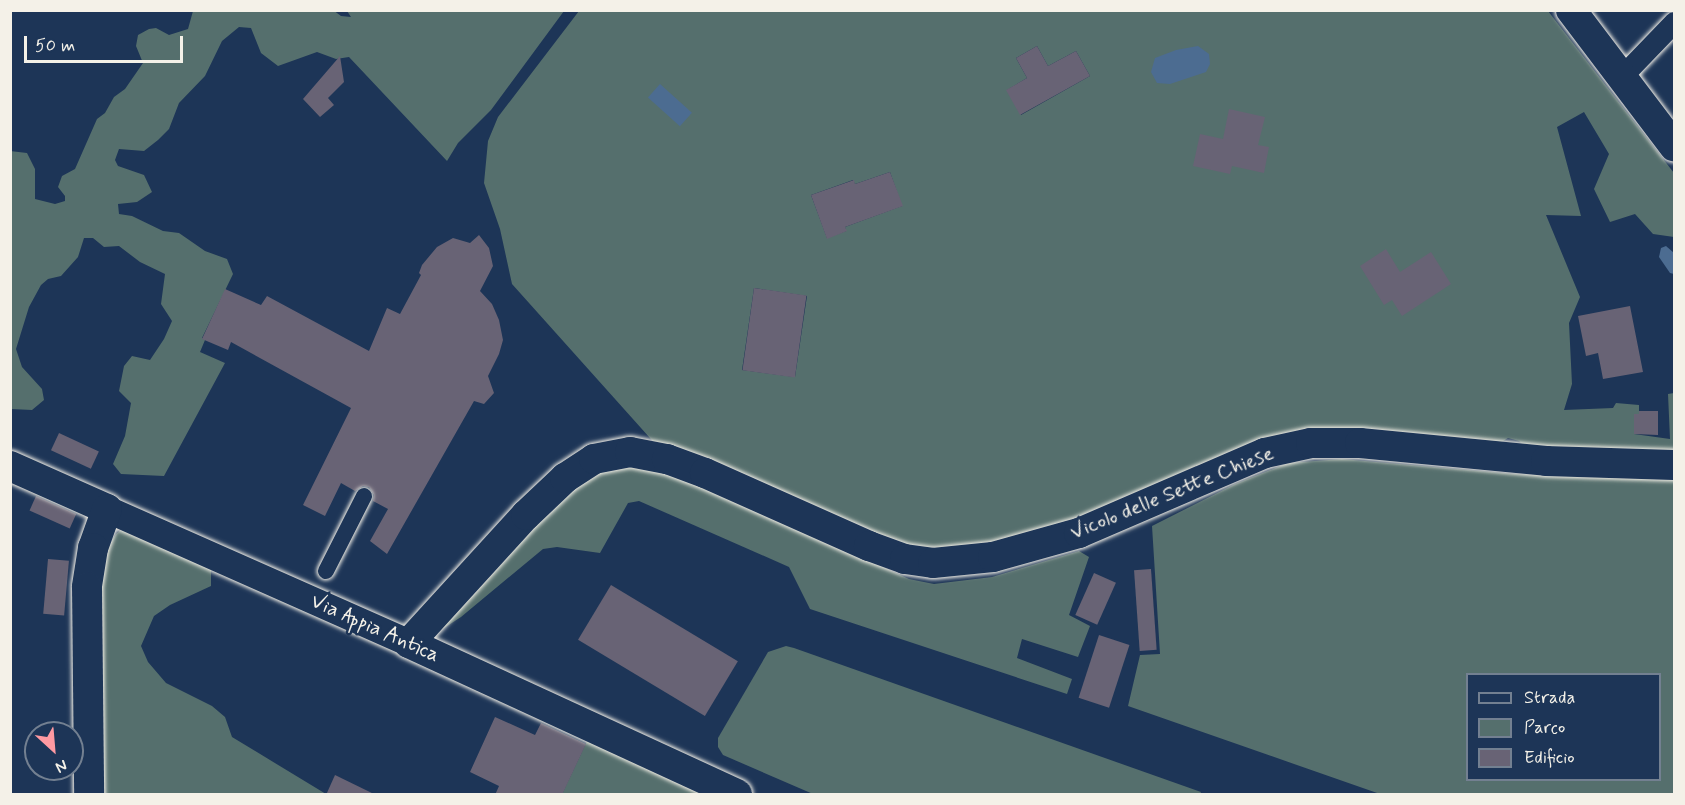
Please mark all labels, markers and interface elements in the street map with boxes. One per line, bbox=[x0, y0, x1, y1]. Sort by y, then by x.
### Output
scale bar bbox=[27, 24, 186, 62]
text: 50 m bbox=[35, 34, 75, 58]
street label: Vicolo delle Sette Chiese bbox=[1067, 441, 1277, 545]
street label: Via Appia Antica bbox=[307, 588, 443, 668]
legend bbox=[1466, 673, 1661, 781]
text: Strada bbox=[1524, 686, 1575, 710]
text: Parco bbox=[1524, 716, 1565, 740]
north arrow bbox=[24, 721, 84, 781]
text: Edificio bbox=[1524, 746, 1575, 770]
text: N bbox=[52, 754, 71, 778]

